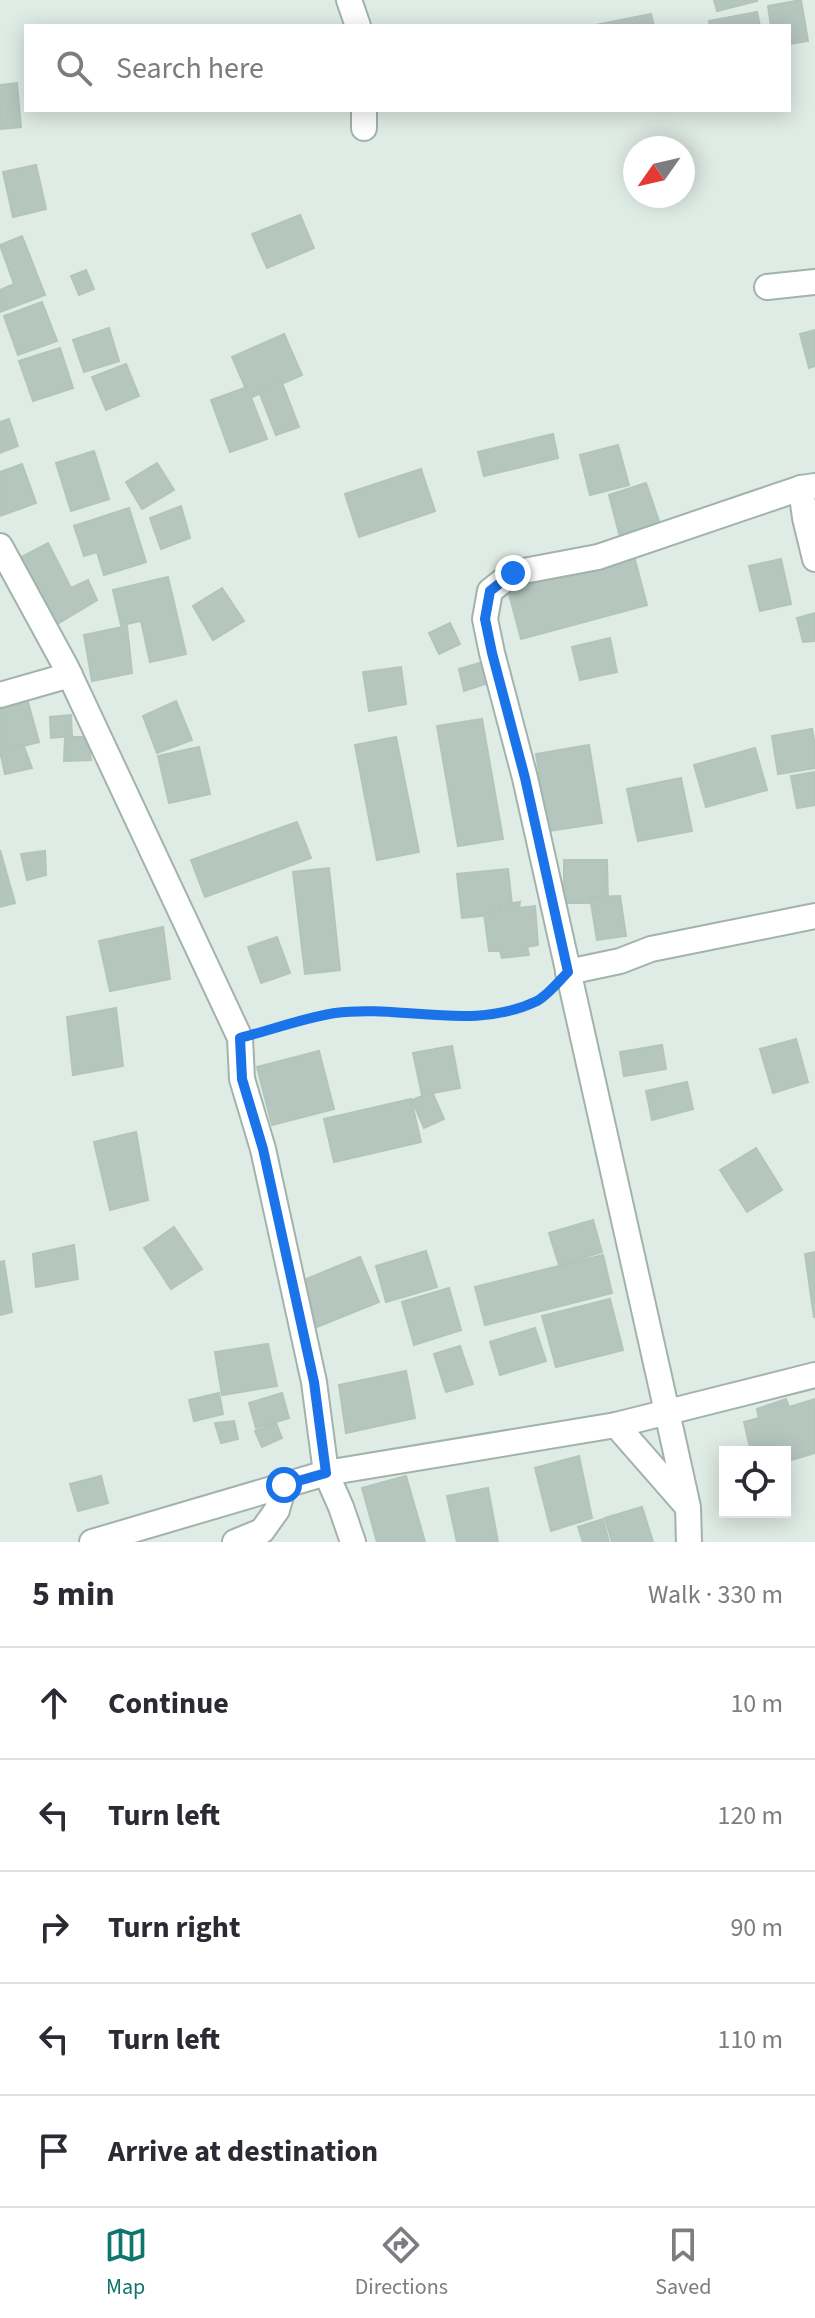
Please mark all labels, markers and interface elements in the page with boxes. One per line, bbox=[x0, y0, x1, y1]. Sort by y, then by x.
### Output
search box bbox=[24, 24, 791, 112]
icon: search bbox=[52, 46, 96, 90]
text: Search here bbox=[116, 47, 264, 90]
north arrow bbox=[623, 136, 695, 208]
route end bbox=[495, 555, 531, 591]
map controls bbox=[719, 1446, 791, 1518]
button: locate bbox=[719, 1446, 791, 1518]
route start bbox=[266, 1467, 302, 1503]
text: 5 min bbox=[32, 1570, 115, 1619]
text: Walk · 330 m bbox=[648, 1576, 783, 1613]
icon: ahead bbox=[32, 1681, 76, 1725]
text: Continue bbox=[108, 1682, 229, 1725]
text: 10 m bbox=[730, 1685, 783, 1722]
icon: left bbox=[32, 1793, 76, 1837]
text: Turn left bbox=[108, 1794, 220, 1837]
text: 120 m bbox=[717, 1797, 783, 1834]
icon: right bbox=[32, 1905, 76, 1949]
text: Turn right bbox=[108, 1906, 240, 1949]
text: 90 m bbox=[730, 1909, 783, 1946]
icon: left bbox=[32, 2017, 76, 2061]
text: Turn left bbox=[108, 2018, 220, 2061]
text: 110 m bbox=[717, 2021, 783, 2058]
icon: arrive bbox=[32, 2129, 76, 2173]
text: Arrive at destination bbox=[108, 2130, 378, 2173]
tab: Map bbox=[104, 2223, 148, 2303]
tab: Directions bbox=[355, 2223, 448, 2303]
tab: Saved bbox=[655, 2223, 711, 2303]

